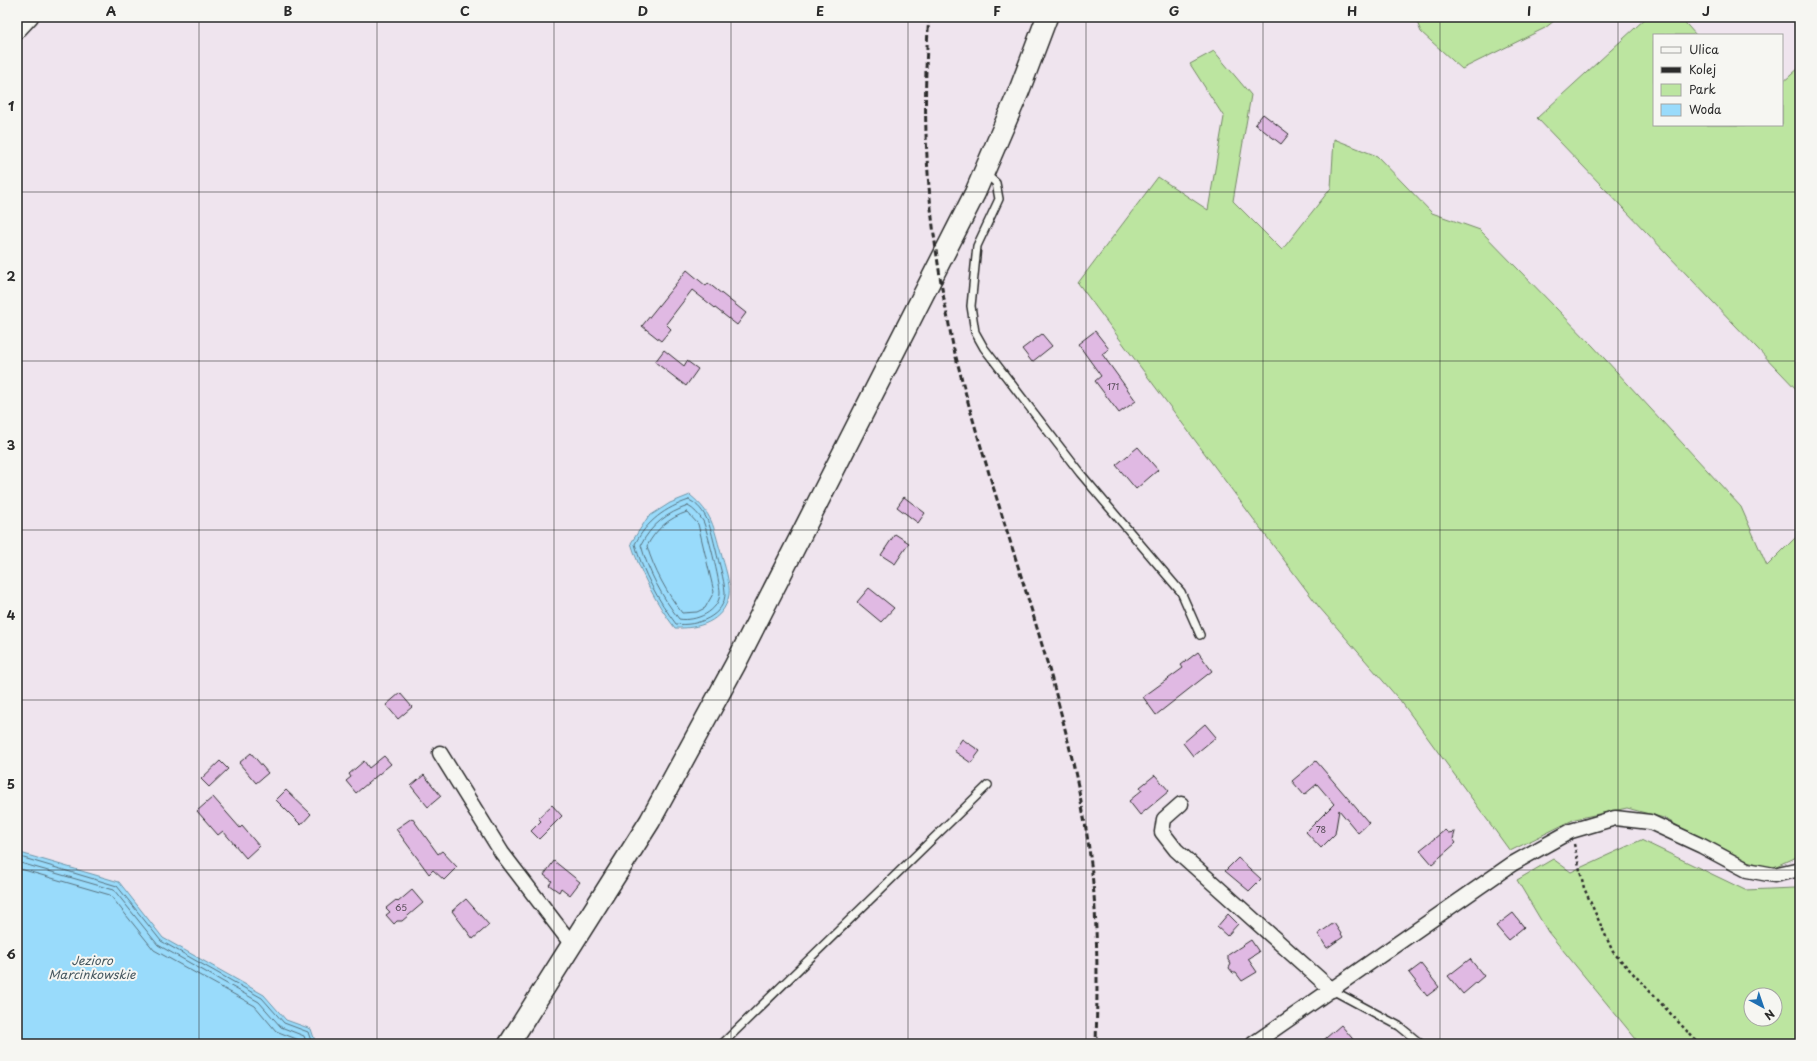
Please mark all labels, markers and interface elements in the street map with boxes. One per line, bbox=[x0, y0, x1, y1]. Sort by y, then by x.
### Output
text: A bbox=[106, 1, 116, 20]
text: B bbox=[284, 1, 293, 20]
text: C bbox=[460, 1, 470, 20]
text: D bbox=[638, 1, 648, 20]
text: E bbox=[816, 1, 824, 20]
text: F bbox=[993, 1, 1001, 20]
text: G bbox=[1169, 1, 1179, 20]
text: H bbox=[1347, 1, 1357, 20]
text: I bbox=[1527, 1, 1531, 20]
text: J bbox=[1702, 1, 1710, 20]
legend bbox=[1653, 34, 1783, 126]
text: Ulica bbox=[1689, 40, 1719, 58]
text: Kolej bbox=[1689, 60, 1716, 78]
text: Park bbox=[1689, 80, 1716, 98]
text: 1 bbox=[8, 96, 14, 115]
text: Woda bbox=[1689, 100, 1722, 118]
text: 2 bbox=[6, 266, 16, 285]
house number: 171 bbox=[1107, 379, 1119, 393]
text: 3 bbox=[7, 435, 16, 454]
text: 4 bbox=[7, 605, 16, 624]
text: 5 bbox=[7, 774, 15, 793]
house number: 78 bbox=[1316, 822, 1326, 836]
house number: 65 bbox=[395, 900, 407, 914]
text: 6 bbox=[6, 944, 16, 963]
water label: Jezioro Marcinkowskie bbox=[49, 951, 136, 983]
north arrow bbox=[1743, 987, 1783, 1027]
text: N bbox=[1761, 1006, 1779, 1025]

